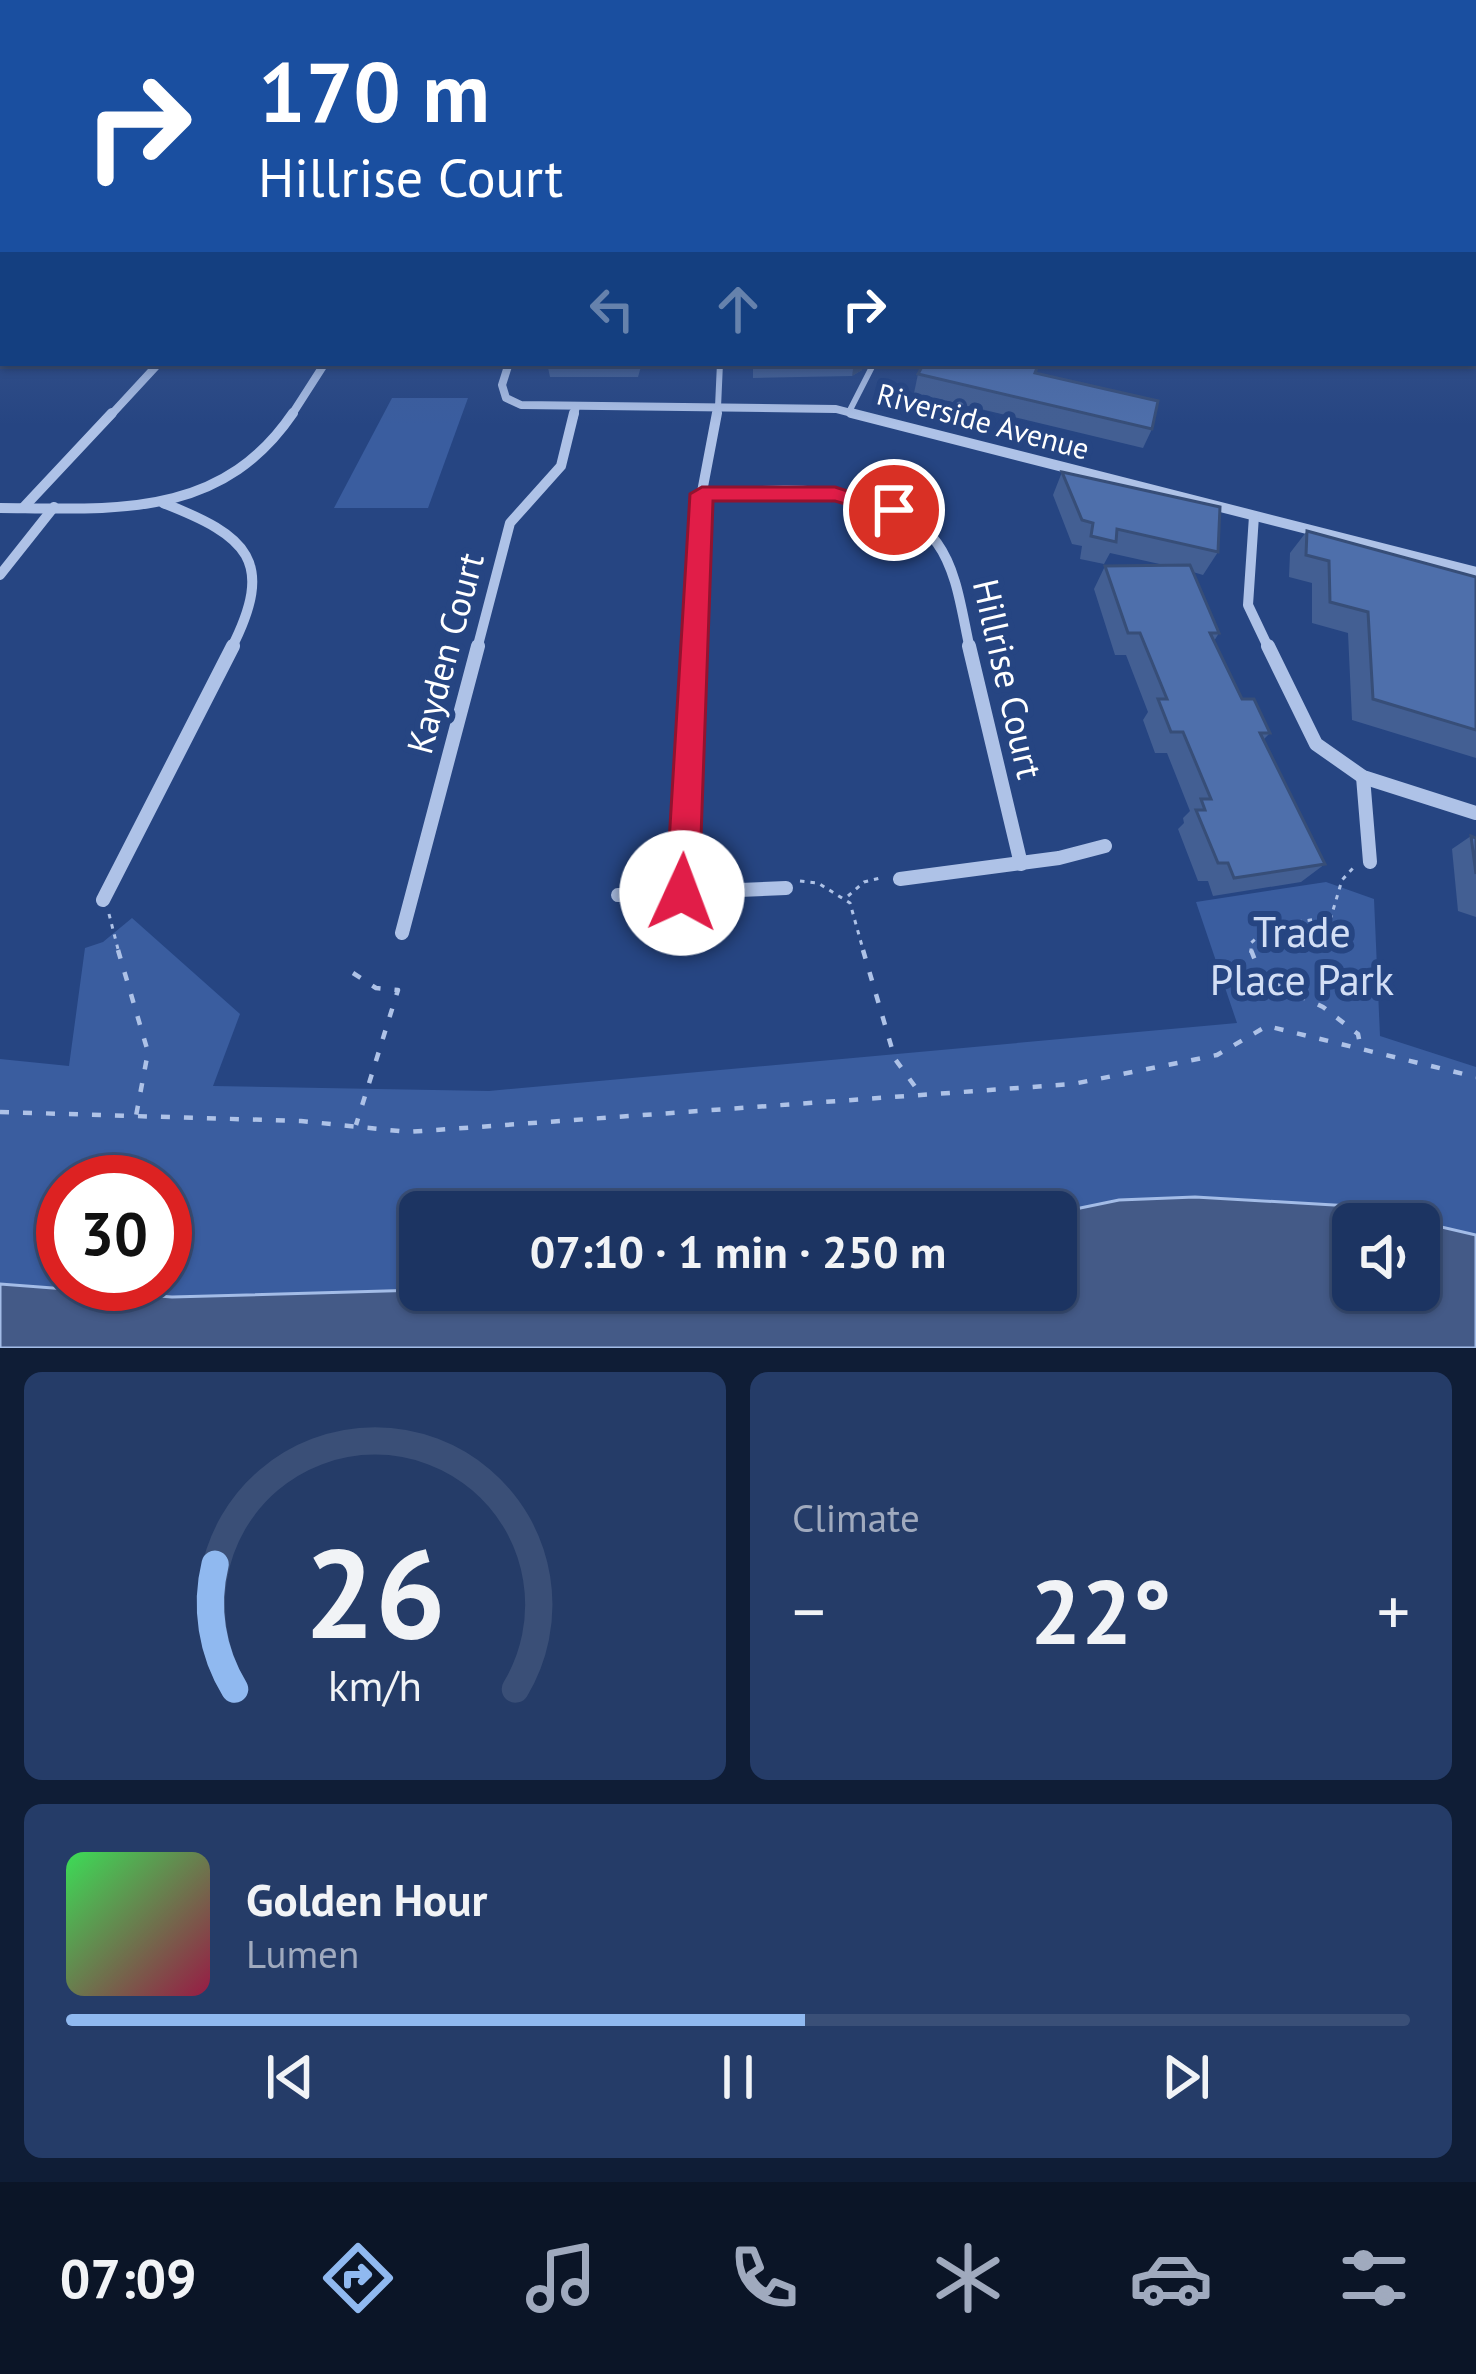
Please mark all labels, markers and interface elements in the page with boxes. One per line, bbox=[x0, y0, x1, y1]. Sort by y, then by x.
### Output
text: 170 m bbox=[258, 36, 490, 145]
icon: right bbox=[60, 48, 216, 204]
text: Hillrise Court bbox=[258, 142, 563, 212]
icon: left bbox=[579, 276, 645, 342]
icon: ahead bbox=[705, 276, 771, 342]
icon: right bbox=[831, 276, 897, 342]
street label: Riverside Avenue bbox=[873, 373, 1094, 468]
pin bbox=[843, 459, 945, 561]
icon: arrive bbox=[861, 477, 927, 543]
street label: Kayden Court bbox=[395, 547, 494, 758]
street label: Hillrise Court bbox=[963, 575, 1054, 783]
position arrow bbox=[619, 830, 745, 956]
park label: Trade Place Park bbox=[1210, 904, 1394, 1007]
speed limit sign: 30 bbox=[36, 1155, 192, 1311]
map controls bbox=[1332, 1203, 1440, 1311]
button: sound bbox=[1332, 1203, 1440, 1311]
text: 07:10 · 1 min · 250 m bbox=[530, 1222, 946, 1280]
text: Climate bbox=[792, 1492, 920, 1543]
text: 26 bbox=[304, 1511, 446, 1672]
text: 22° bbox=[1030, 1552, 1172, 1669]
text: − bbox=[792, 1568, 825, 1653]
text: + bbox=[1377, 1568, 1410, 1653]
text: km/h bbox=[328, 1657, 422, 1713]
text: Golden Hour bbox=[246, 1870, 487, 1928]
text: Lumen bbox=[246, 1928, 359, 1979]
icon: previous bbox=[257, 2044, 323, 2110]
icon: pause bbox=[705, 2044, 771, 2110]
icon: next bbox=[1153, 2044, 1219, 2110]
icon: directions bbox=[316, 2236, 400, 2320]
icon: music bbox=[519, 2236, 603, 2320]
icon: phone bbox=[722, 2236, 806, 2320]
icon: climate bbox=[926, 2236, 1010, 2320]
icon: car bbox=[1129, 2236, 1213, 2320]
icon: filters bbox=[1332, 2236, 1416, 2320]
text: 07:09 bbox=[60, 2243, 197, 2313]

